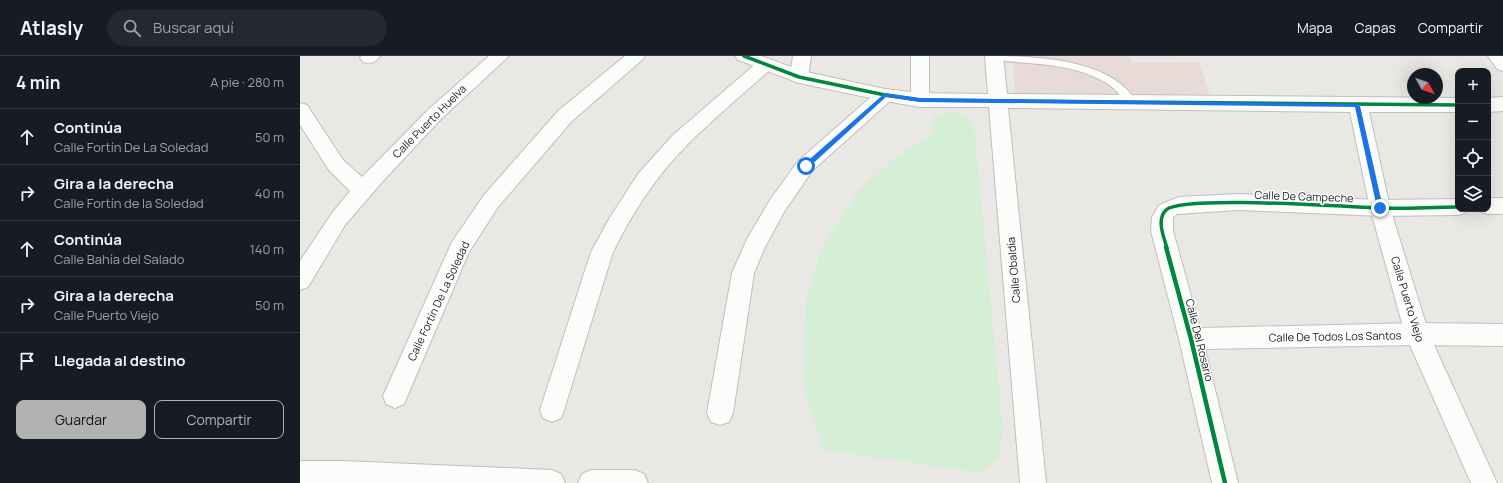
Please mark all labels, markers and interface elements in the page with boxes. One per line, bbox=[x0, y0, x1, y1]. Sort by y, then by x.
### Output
search box bbox=[107, 10, 387, 46]
text: Atlasly bbox=[20, 15, 83, 41]
icon: search bbox=[121, 17, 143, 39]
text: Buscar aquí bbox=[153, 17, 234, 38]
text: Mapa bbox=[1297, 18, 1333, 37]
text: Capas bbox=[1355, 18, 1396, 37]
text: Compartir bbox=[1418, 18, 1483, 37]
north arrow bbox=[1407, 68, 1443, 104]
map controls bbox=[1455, 68, 1491, 212]
button: + bbox=[1455, 68, 1491, 104]
text: 4 min bbox=[16, 71, 60, 94]
text: A pie · 280 m bbox=[210, 73, 284, 91]
street label: Calle Puerto Huelva bbox=[389, 81, 469, 161]
button: − bbox=[1455, 104, 1491, 140]
text: Continúa bbox=[54, 117, 122, 138]
icon: ahead bbox=[16, 126, 38, 148]
text: 50 m bbox=[255, 128, 284, 146]
text: Calle Fortín De La Soledad bbox=[54, 138, 208, 156]
button: locate bbox=[1455, 140, 1491, 176]
route start bbox=[797, 157, 815, 175]
text: Gira a la derecha bbox=[54, 173, 174, 194]
button: layers bbox=[1455, 176, 1491, 212]
icon: right bbox=[16, 182, 38, 204]
text: 40 m bbox=[255, 184, 284, 202]
street label: Calle De Campeche bbox=[1254, 187, 1354, 205]
text: Calle Fortín de la Soledad bbox=[54, 194, 204, 212]
route end bbox=[1371, 199, 1389, 217]
text: Continúa bbox=[54, 229, 122, 250]
street label: Calle Obaldía bbox=[1003, 236, 1023, 304]
icon: ahead bbox=[16, 238, 38, 260]
street label: Calle Fortín De La Soledad bbox=[404, 239, 472, 363]
text: 140 m bbox=[250, 240, 284, 258]
text: Calle Bahía del Salado bbox=[54, 250, 184, 268]
street label: Calle Puerto Viejo bbox=[1388, 254, 1428, 344]
text: Gira a la derecha bbox=[54, 285, 174, 306]
icon: right bbox=[16, 294, 38, 316]
text: 50 m bbox=[255, 296, 284, 314]
street label: Calle Del Rosario bbox=[1182, 297, 1218, 383]
text: Calle Puerto Viejo bbox=[54, 306, 159, 324]
street label: Calle De Todos Los Santos bbox=[1268, 327, 1402, 345]
icon: arrive bbox=[16, 350, 38, 372]
text: Llegada al destino bbox=[54, 350, 186, 371]
button: Guardar bbox=[16, 400, 146, 439]
button: Compartir bbox=[154, 400, 284, 439]

